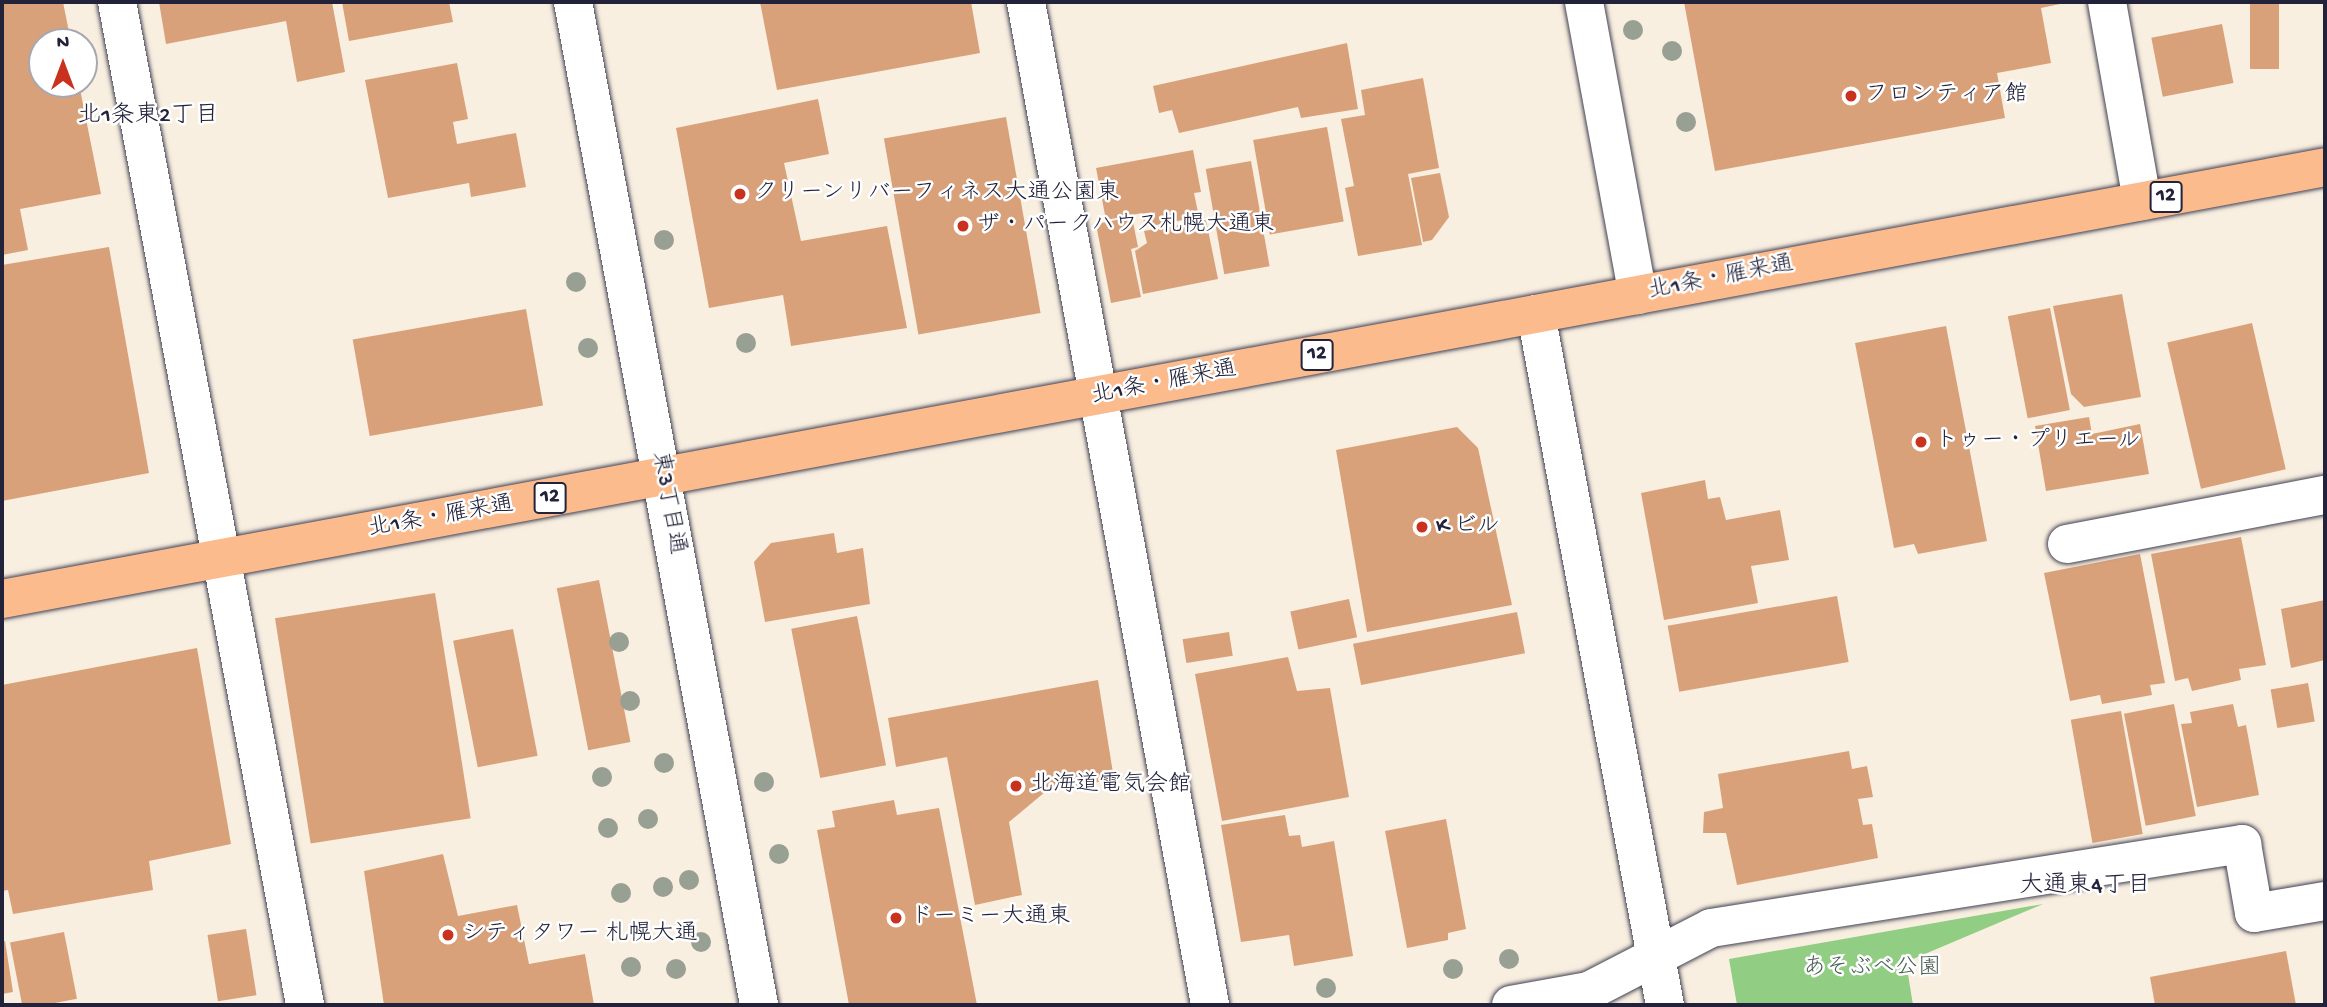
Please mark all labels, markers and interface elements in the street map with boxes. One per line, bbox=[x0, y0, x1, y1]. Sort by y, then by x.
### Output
north arrow bbox=[28, 28, 98, 98]
text: N bbox=[57, 32, 69, 55]
place label: フロンティア館 bbox=[1865, 82, 2026, 110]
marker: フロンティア館 bbox=[1843, 88, 1859, 104]
district label: 北1条東2丁目 bbox=[77, 103, 219, 131]
place label: クリーンリバーフィネス大通公園東 bbox=[754, 180, 1122, 208]
road number: 12 bbox=[2148, 180, 2184, 214]
marker: クリーンリバーフィネス大通公園東 bbox=[732, 186, 748, 202]
place label: ザ・パークハウス札幌大通東 bbox=[977, 212, 1276, 240]
marker: ザ・パークハウス札幌大通東 bbox=[955, 218, 971, 234]
street label: 北1条・雁来通 bbox=[1646, 251, 1796, 307]
road number: 12 bbox=[1300, 338, 1334, 372]
street label: 北1条・雁来通 bbox=[1089, 356, 1239, 412]
place label: トゥー・プリエール bbox=[1935, 428, 2142, 456]
marker: トゥー・プリエール bbox=[1913, 434, 1929, 450]
street label: 東3丁目通 bbox=[644, 449, 690, 557]
road number: 12 bbox=[532, 480, 568, 516]
street label: 北1条・雁来通 bbox=[366, 492, 516, 544]
place label: K ビル bbox=[1436, 513, 1500, 541]
marker: K ビル bbox=[1414, 519, 1430, 535]
place label: 北海道電気会館 bbox=[1030, 772, 1191, 800]
marker: 北海道電気会館 bbox=[1008, 778, 1024, 794]
district label: 大通東4丁目 bbox=[2019, 873, 2151, 901]
place label: ドーミー大通東 bbox=[910, 904, 1071, 932]
marker: ドーミー大通東 bbox=[888, 910, 904, 926]
place label: シティタワー 札幌大通 bbox=[462, 921, 697, 949]
marker: シティタワー 札幌大通 bbox=[440, 927, 456, 943]
park label: あそぶべ公園 bbox=[1803, 955, 1941, 983]

